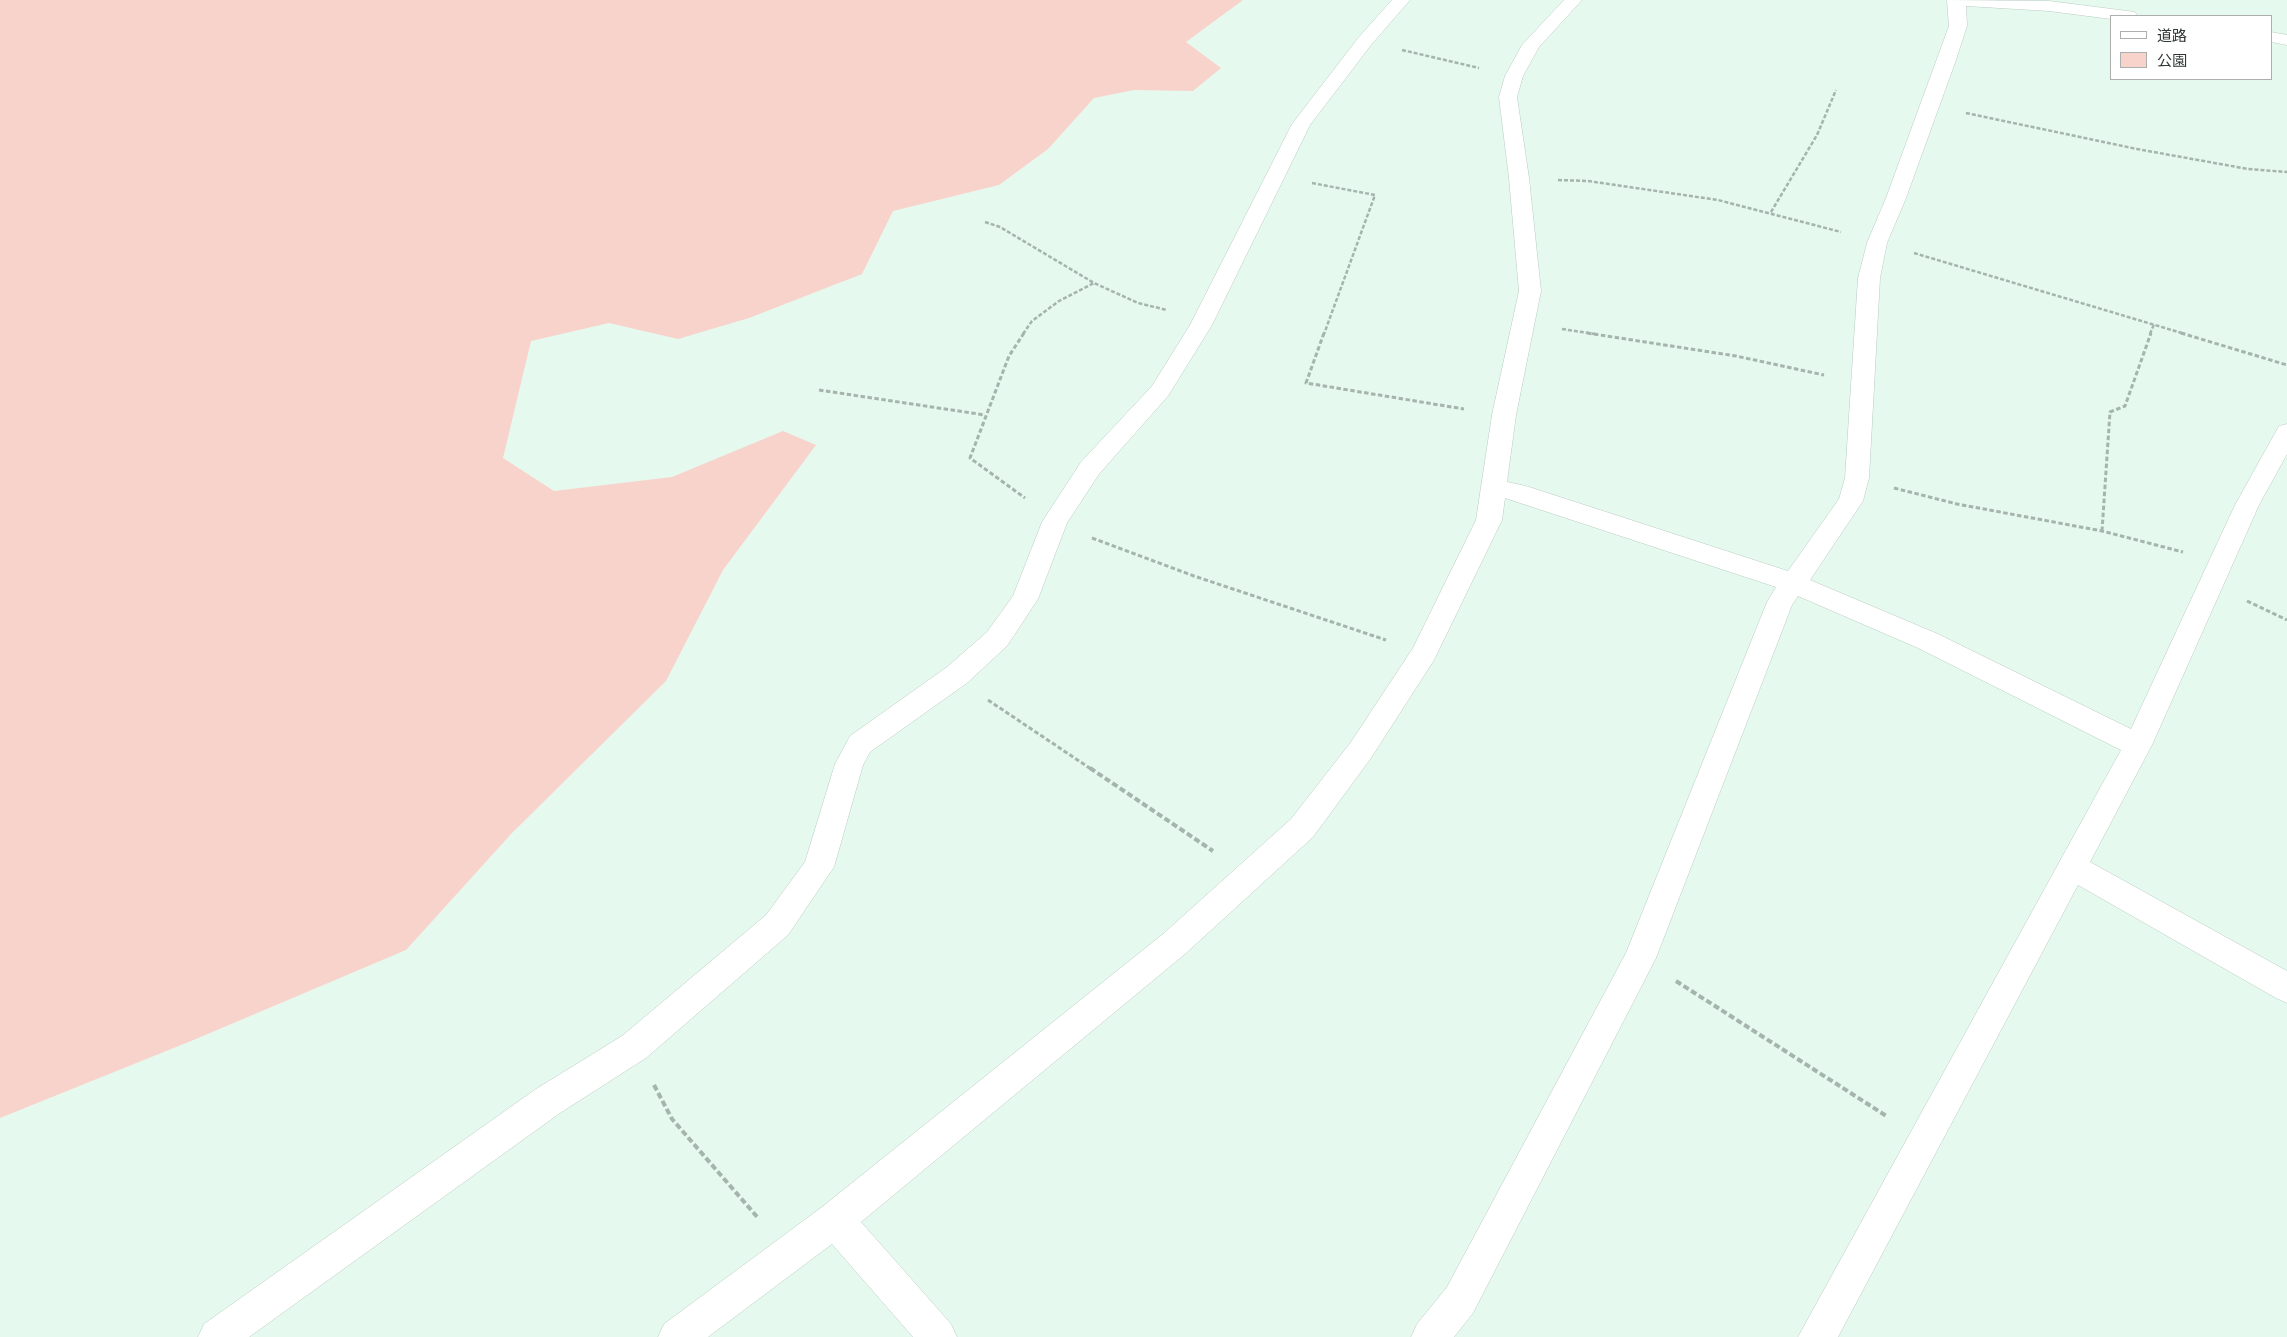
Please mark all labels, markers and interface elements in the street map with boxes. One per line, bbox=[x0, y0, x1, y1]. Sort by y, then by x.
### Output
legend bbox=[2110, 15, 2272, 80]
text: 道路 bbox=[2157, 26, 2187, 45]
text: 公園 bbox=[2157, 51, 2187, 70]

